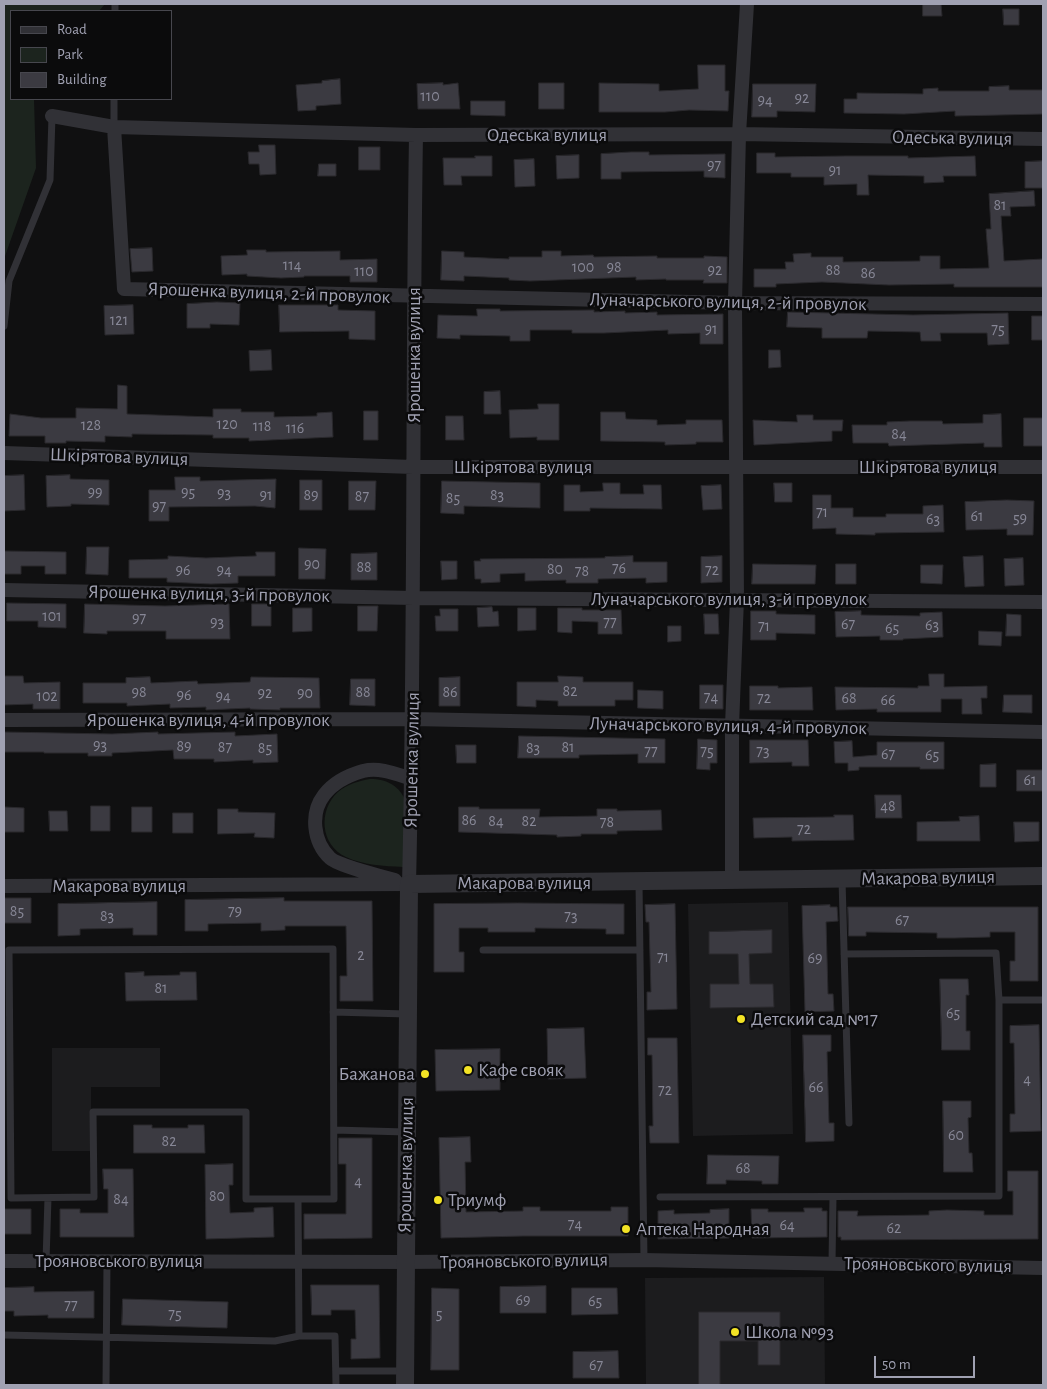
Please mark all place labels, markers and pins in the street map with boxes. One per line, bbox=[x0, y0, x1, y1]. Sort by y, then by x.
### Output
place label: Детский сад №17 bbox=[751, 1008, 878, 1030]
marker: Детский сад №17 bbox=[735, 1013, 747, 1025]
place label: Кафе свояк bbox=[478, 1059, 563, 1081]
place label: Бажанова bbox=[338, 1063, 415, 1085]
marker: Кафе свояк bbox=[462, 1064, 474, 1076]
marker: Бажанова bbox=[419, 1068, 431, 1080]
place label: Триумф bbox=[448, 1189, 506, 1211]
marker: Триумф bbox=[432, 1194, 444, 1206]
place label: Аптека Народная bbox=[636, 1218, 770, 1240]
marker: Аптека Народная bbox=[620, 1223, 632, 1235]
place label: Школа №93 bbox=[745, 1321, 834, 1343]
marker: Школа №93 bbox=[729, 1326, 741, 1338]

